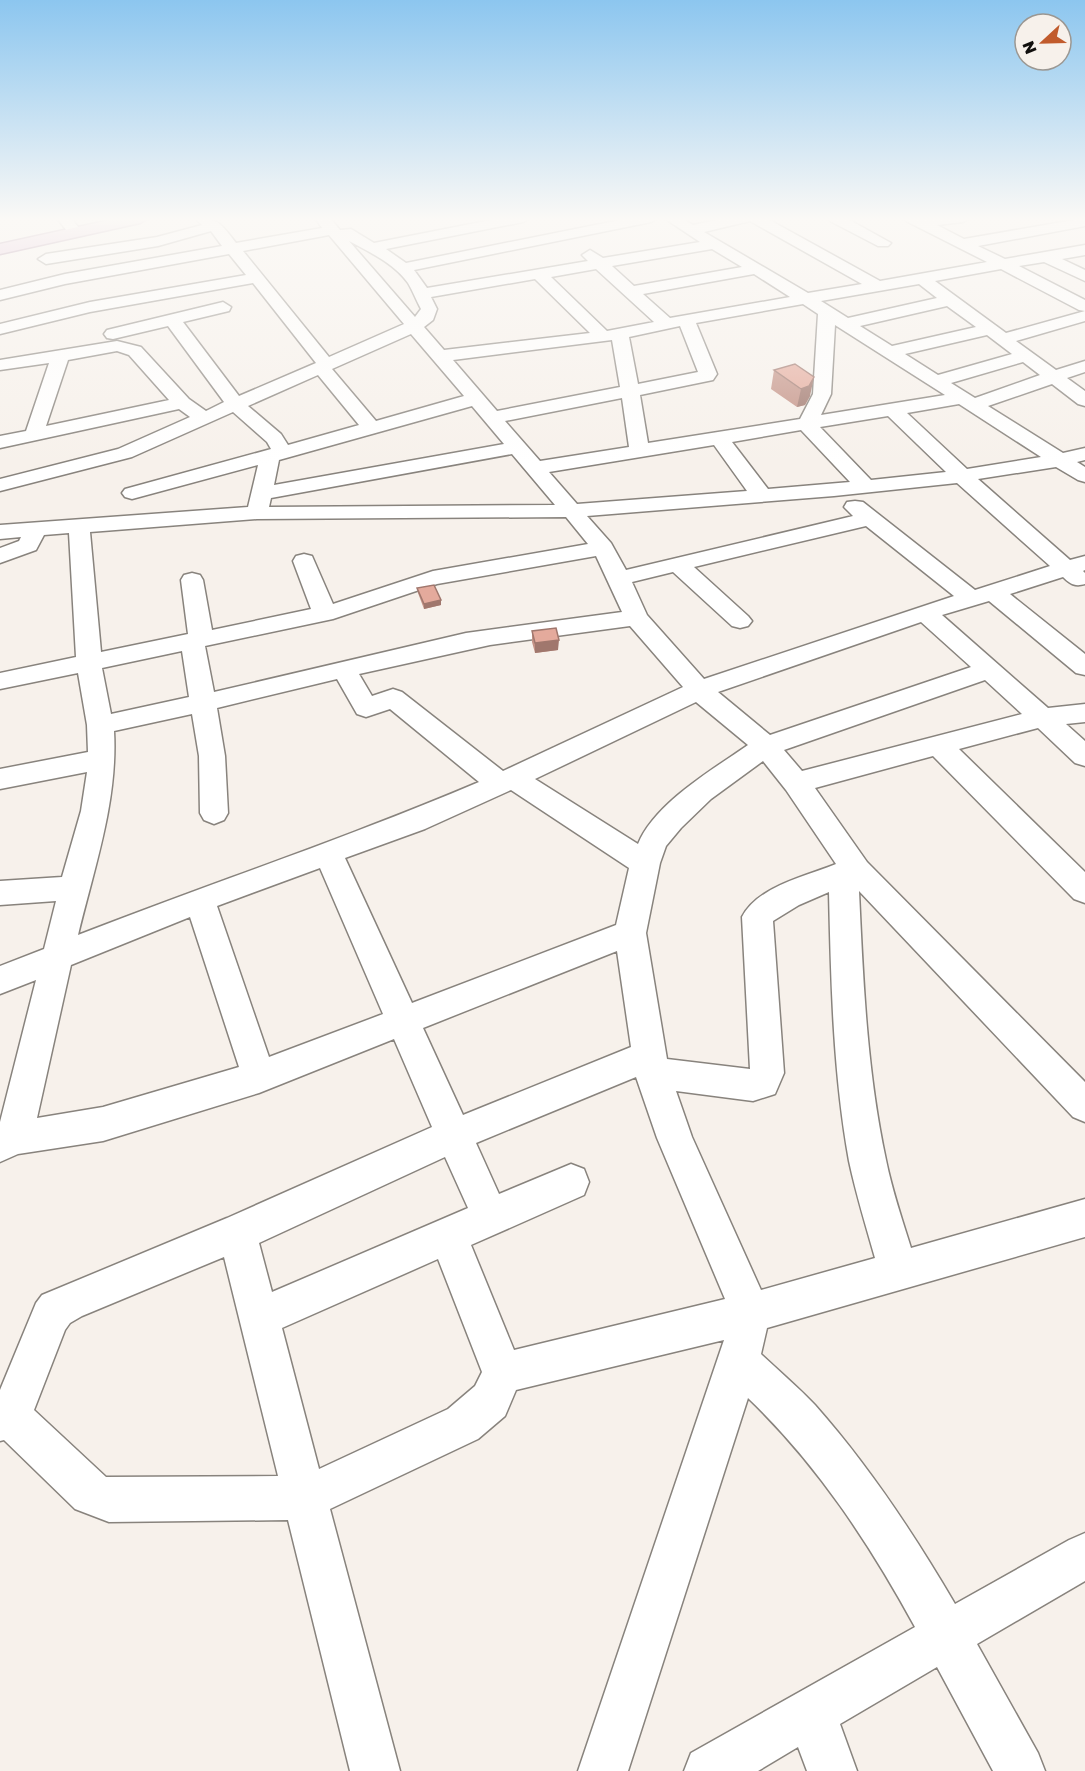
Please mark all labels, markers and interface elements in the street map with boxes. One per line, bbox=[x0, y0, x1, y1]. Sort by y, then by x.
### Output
north arrow bbox=[1013, 12, 1073, 72]
text: N bbox=[1018, 38, 1041, 57]

